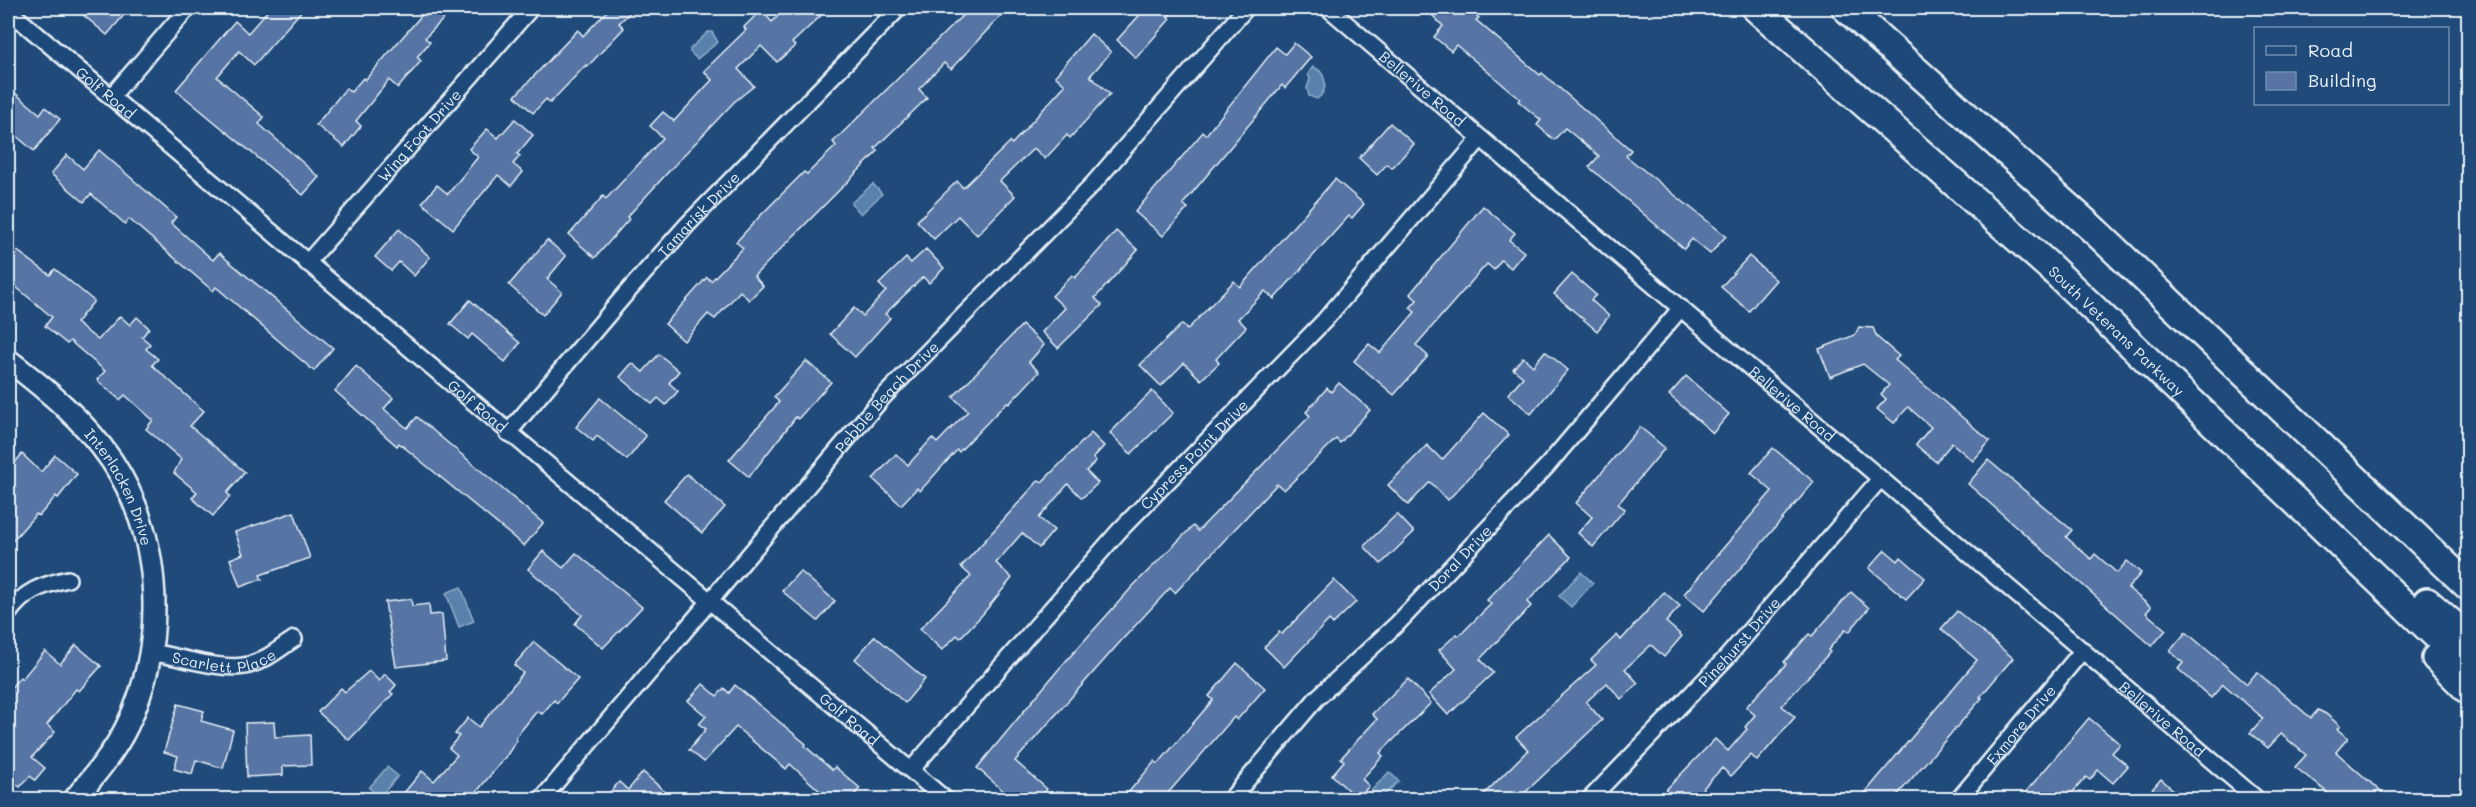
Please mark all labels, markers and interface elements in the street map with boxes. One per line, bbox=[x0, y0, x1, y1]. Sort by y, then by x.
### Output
legend bbox=[2254, 27, 2449, 105]
text: Road bbox=[2308, 38, 2353, 62]
street label: Bellerive Road bbox=[1375, 46, 1470, 131]
street label: Golf Road bbox=[72, 62, 140, 123]
text: Building bbox=[2308, 68, 2376, 92]
street label: Wing Foot Drive bbox=[373, 85, 465, 186]
street label: Tamarisk Drive bbox=[653, 167, 744, 261]
street label: South Veterans Parkway bbox=[2044, 261, 2189, 400]
street label: Pebble Beach Drive bbox=[830, 337, 943, 457]
street label: Bellerive Road bbox=[1745, 361, 1840, 446]
street label: Golf Road bbox=[444, 375, 512, 436]
street label: Cypress Point Drive bbox=[1136, 395, 1252, 514]
street label: Interlacken Drive bbox=[81, 424, 157, 547]
street label: Doral Drive bbox=[1423, 521, 1496, 596]
street label: Pinehurst Drive bbox=[1694, 593, 1784, 691]
street label: Scarlett Place bbox=[170, 644, 280, 677]
street label: Bellerive Road bbox=[2115, 676, 2210, 761]
street label: Exmore Drive bbox=[1982, 681, 2060, 769]
street label: Golf Road bbox=[815, 688, 883, 749]

